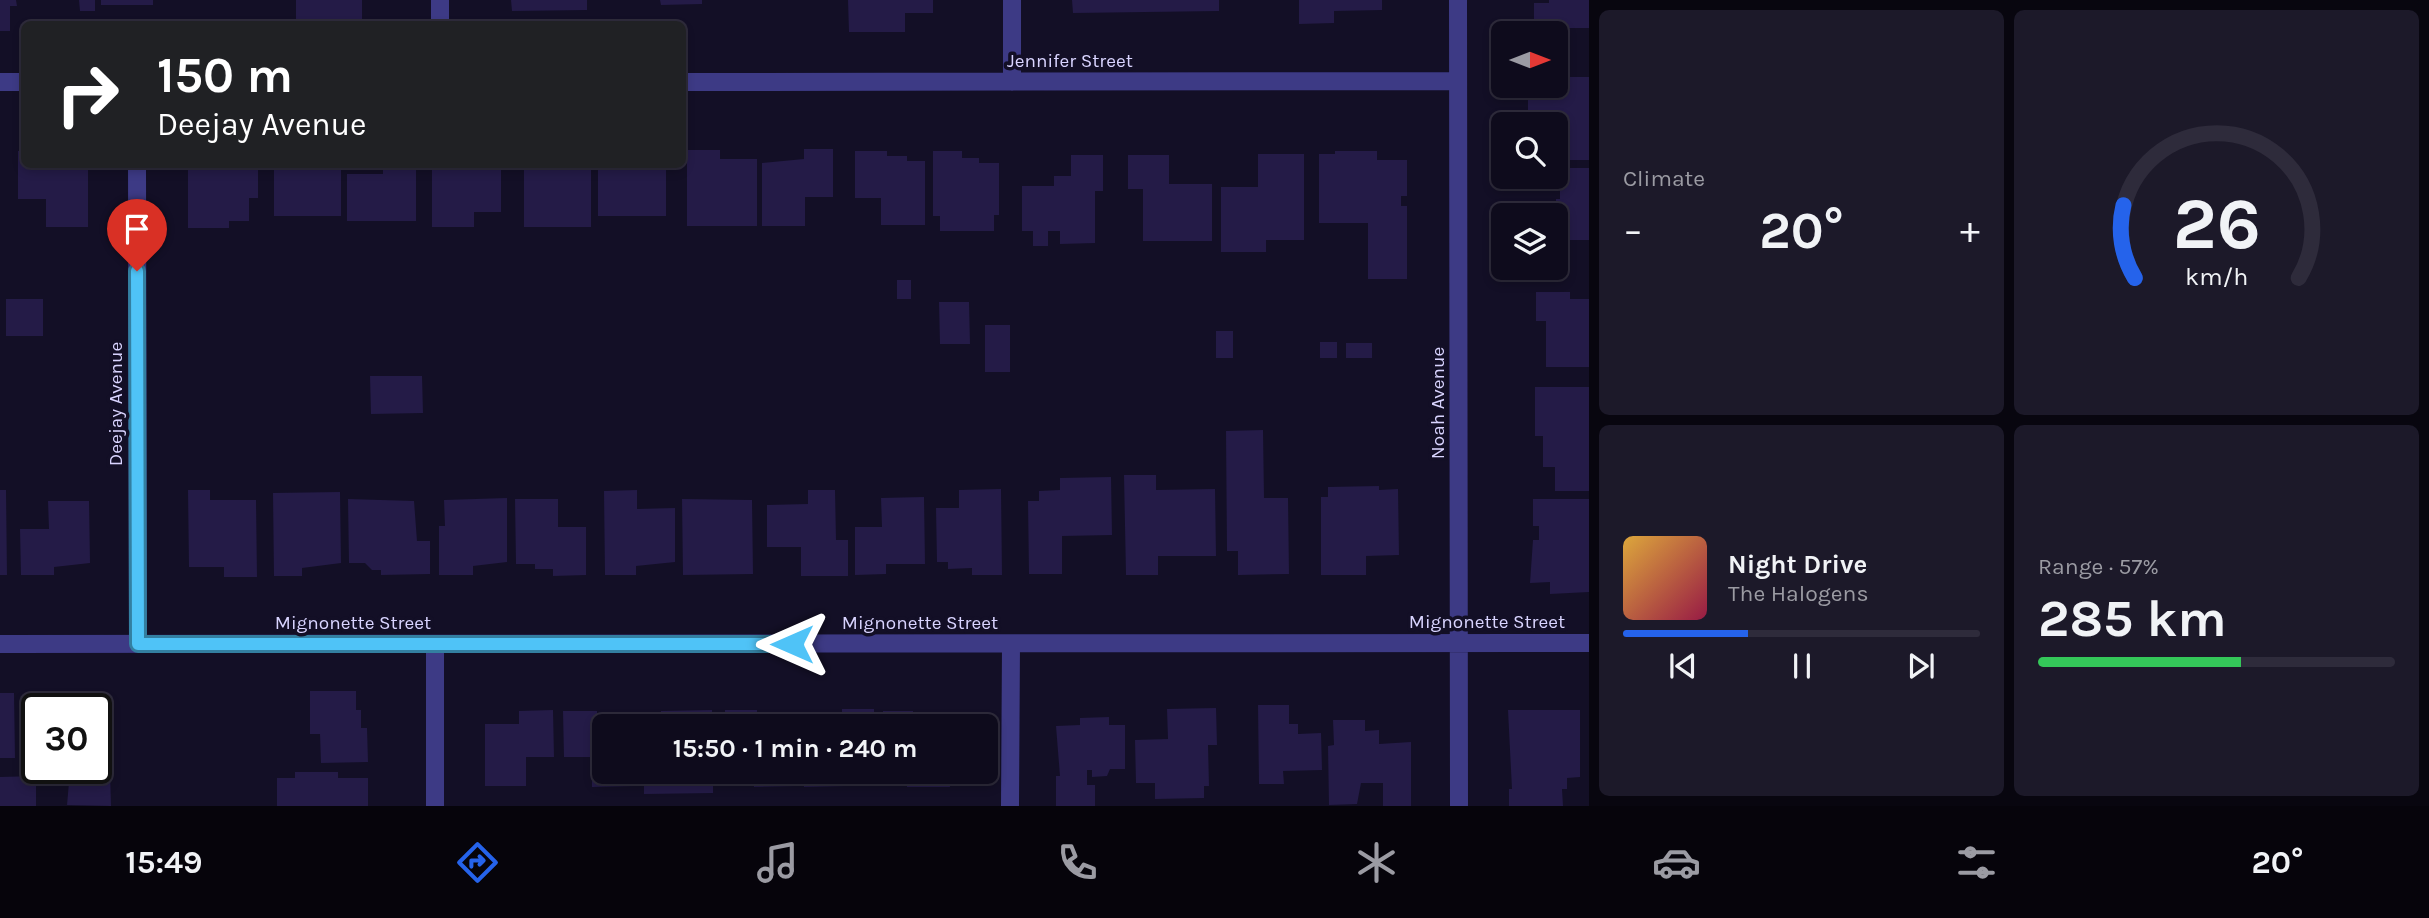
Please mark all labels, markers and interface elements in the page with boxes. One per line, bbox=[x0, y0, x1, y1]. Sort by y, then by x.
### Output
north arrow bbox=[1491, 21, 1568, 98]
map controls bbox=[1491, 21, 1568, 280]
text: 150 m bbox=[157, 47, 293, 104]
icon: right bbox=[42, 49, 133, 140]
street label: Jennifer Street bbox=[1007, 50, 1133, 72]
text: Deejay Avenue bbox=[157, 106, 366, 143]
button: search bbox=[1491, 112, 1568, 189]
text: Climate bbox=[1623, 165, 1705, 192]
text: 26 bbox=[2172, 182, 2261, 267]
pin bbox=[107, 199, 167, 271]
text: 20° bbox=[1759, 200, 1844, 261]
button: layers bbox=[1491, 203, 1568, 280]
text: − bbox=[1623, 208, 1643, 253]
text: + bbox=[1960, 208, 1980, 253]
icon: arrive bbox=[118, 210, 156, 248]
text: km/h bbox=[2185, 262, 2248, 291]
street label: Deejay Avenue bbox=[105, 342, 127, 466]
street label: Noah Avenue bbox=[1427, 347, 1449, 459]
text: Night Drive bbox=[1728, 549, 1867, 580]
text: Range · 57% bbox=[2038, 553, 2159, 580]
text: The Halogens bbox=[1728, 580, 1868, 607]
text: 285 km bbox=[2038, 588, 2227, 649]
position arrow bbox=[755, 607, 829, 681]
street label: Mignonette Street bbox=[1409, 611, 1565, 633]
street label: Mignonette Street bbox=[275, 612, 431, 634]
street label: Mignonette Street bbox=[842, 612, 998, 634]
icon: previous bbox=[1664, 647, 1702, 685]
icon: pause bbox=[1783, 647, 1821, 685]
icon: next bbox=[1902, 647, 1940, 685]
speed limit sign: 30 bbox=[21, 693, 112, 784]
text: 15:50 · 1 min · 240 m bbox=[673, 733, 917, 764]
icon: directions bbox=[453, 838, 502, 887]
icon: music bbox=[753, 838, 802, 887]
icon: phone bbox=[1053, 838, 1102, 887]
icon: climate bbox=[1352, 838, 1401, 887]
icon: car bbox=[1652, 838, 1701, 887]
icon: filters bbox=[1952, 838, 2001, 887]
text: 15:49 bbox=[125, 844, 203, 881]
text: 20° bbox=[2251, 844, 2304, 881]

